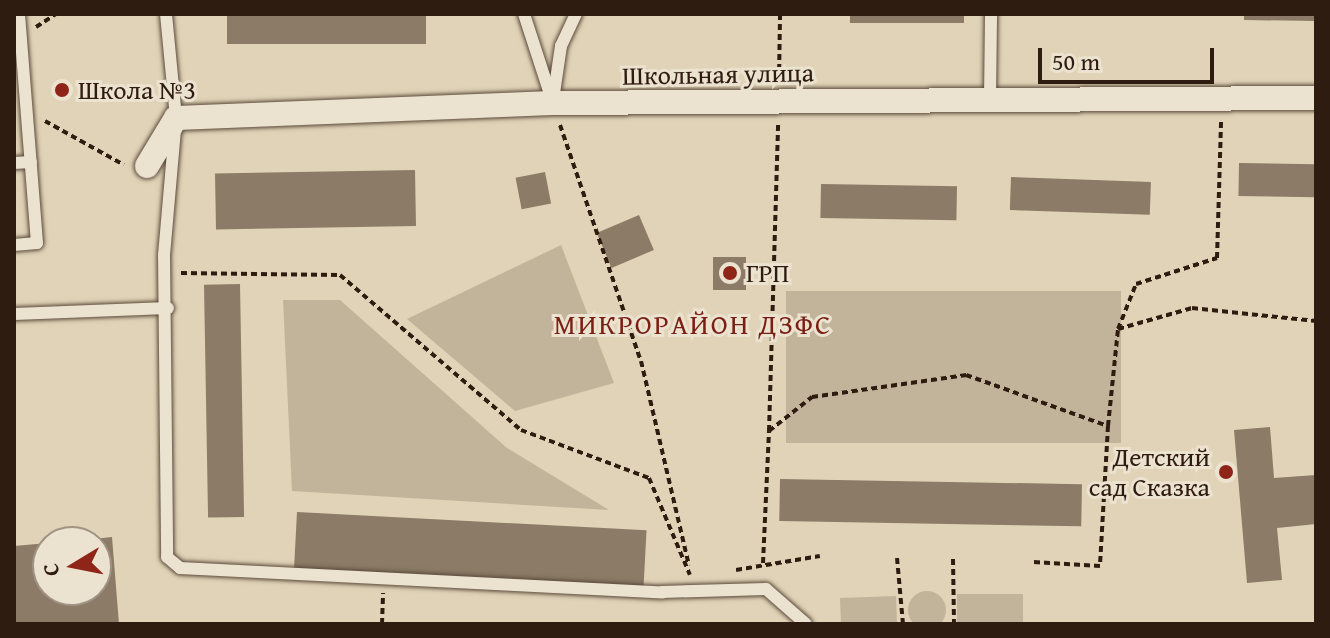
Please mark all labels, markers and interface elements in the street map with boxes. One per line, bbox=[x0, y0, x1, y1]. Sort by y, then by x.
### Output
scale bar bbox=[1042, 32, 1218, 82]
text: 50 m bbox=[1052, 44, 1100, 79]
street label: Школьная улица bbox=[622, 57, 814, 91]
place label: Школа №3 bbox=[78, 74, 196, 106]
marker: Школа №3 bbox=[53, 81, 71, 99]
place label: ГРП bbox=[746, 257, 789, 289]
marker: ГРП bbox=[721, 264, 739, 282]
district label: МИКРОРАЙОН ДЗФС bbox=[554, 307, 832, 341]
place label: Детский сад Сказка bbox=[1089, 441, 1210, 502]
marker: Детский сад Сказка bbox=[1217, 463, 1235, 481]
north arrow bbox=[32, 526, 112, 606]
text: С bbox=[33, 561, 67, 579]

